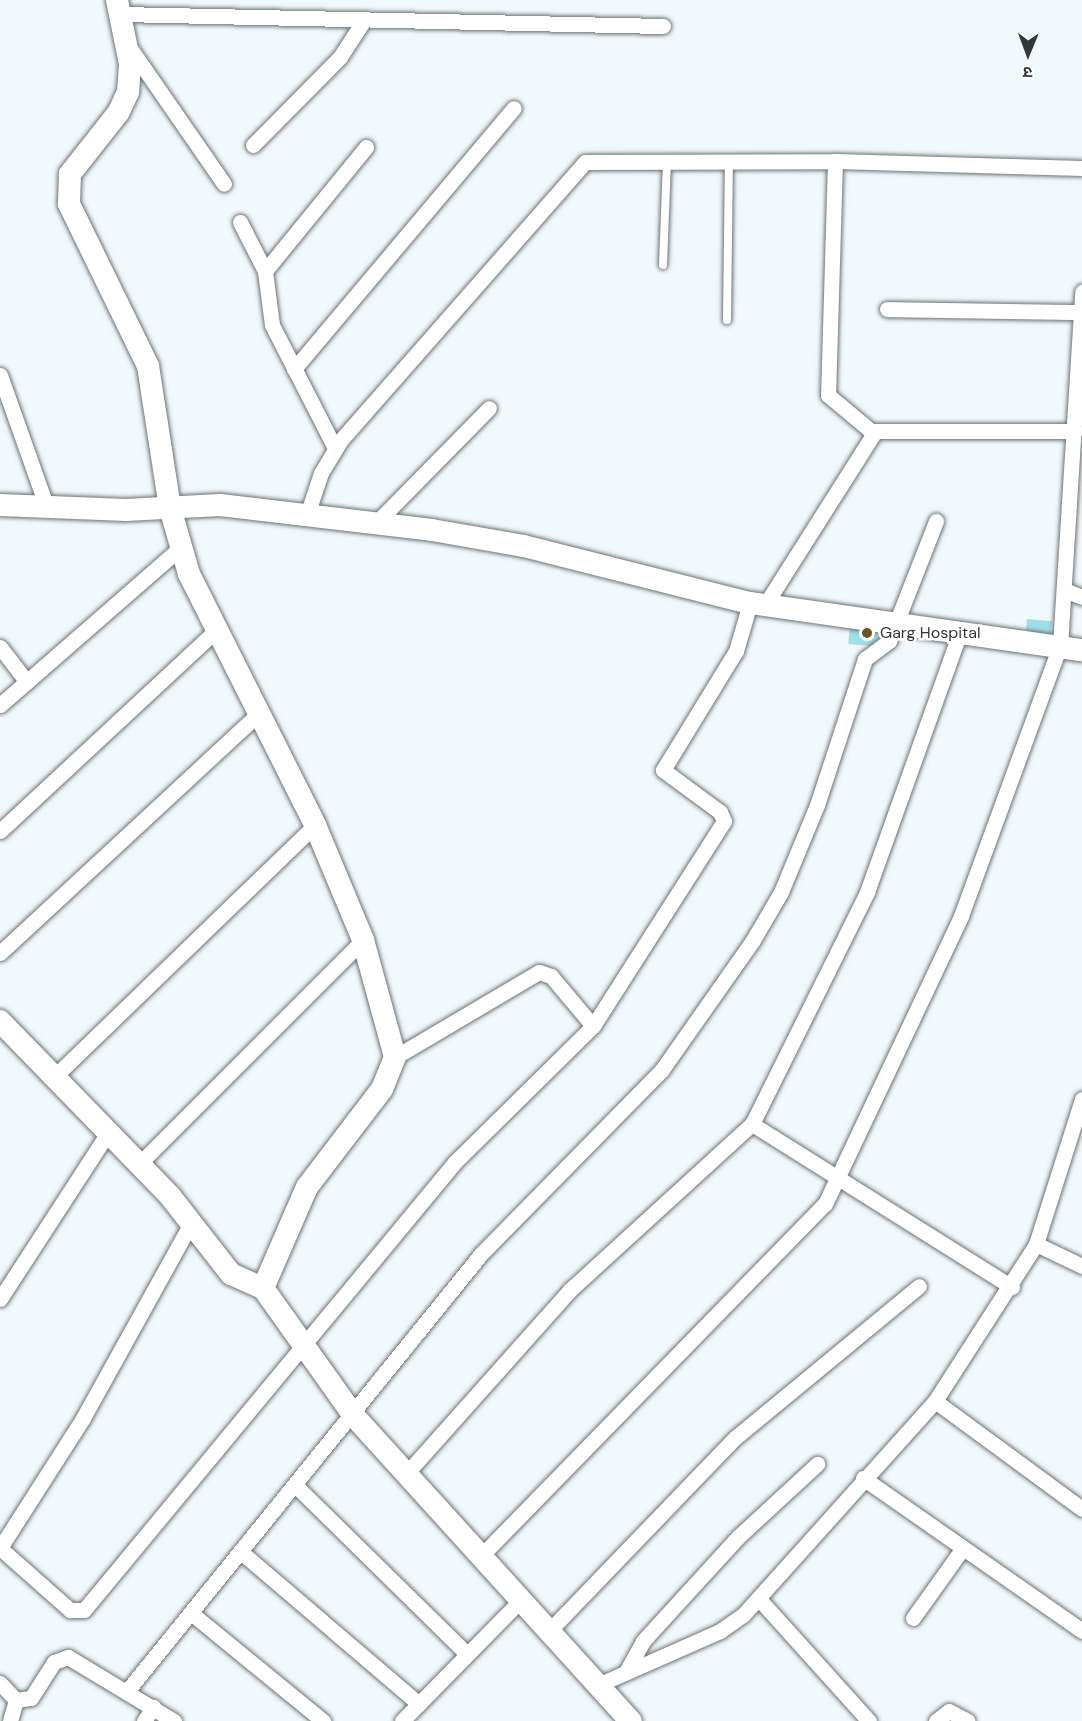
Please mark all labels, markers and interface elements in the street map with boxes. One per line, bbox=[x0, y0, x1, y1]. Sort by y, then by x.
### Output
north arrow bbox=[998, 24, 1058, 84]
text: उ bbox=[1023, 62, 1033, 83]
place label: Garg Hospital bbox=[880, 623, 981, 643]
marker: Garg Hospital bbox=[858, 624, 876, 642]

